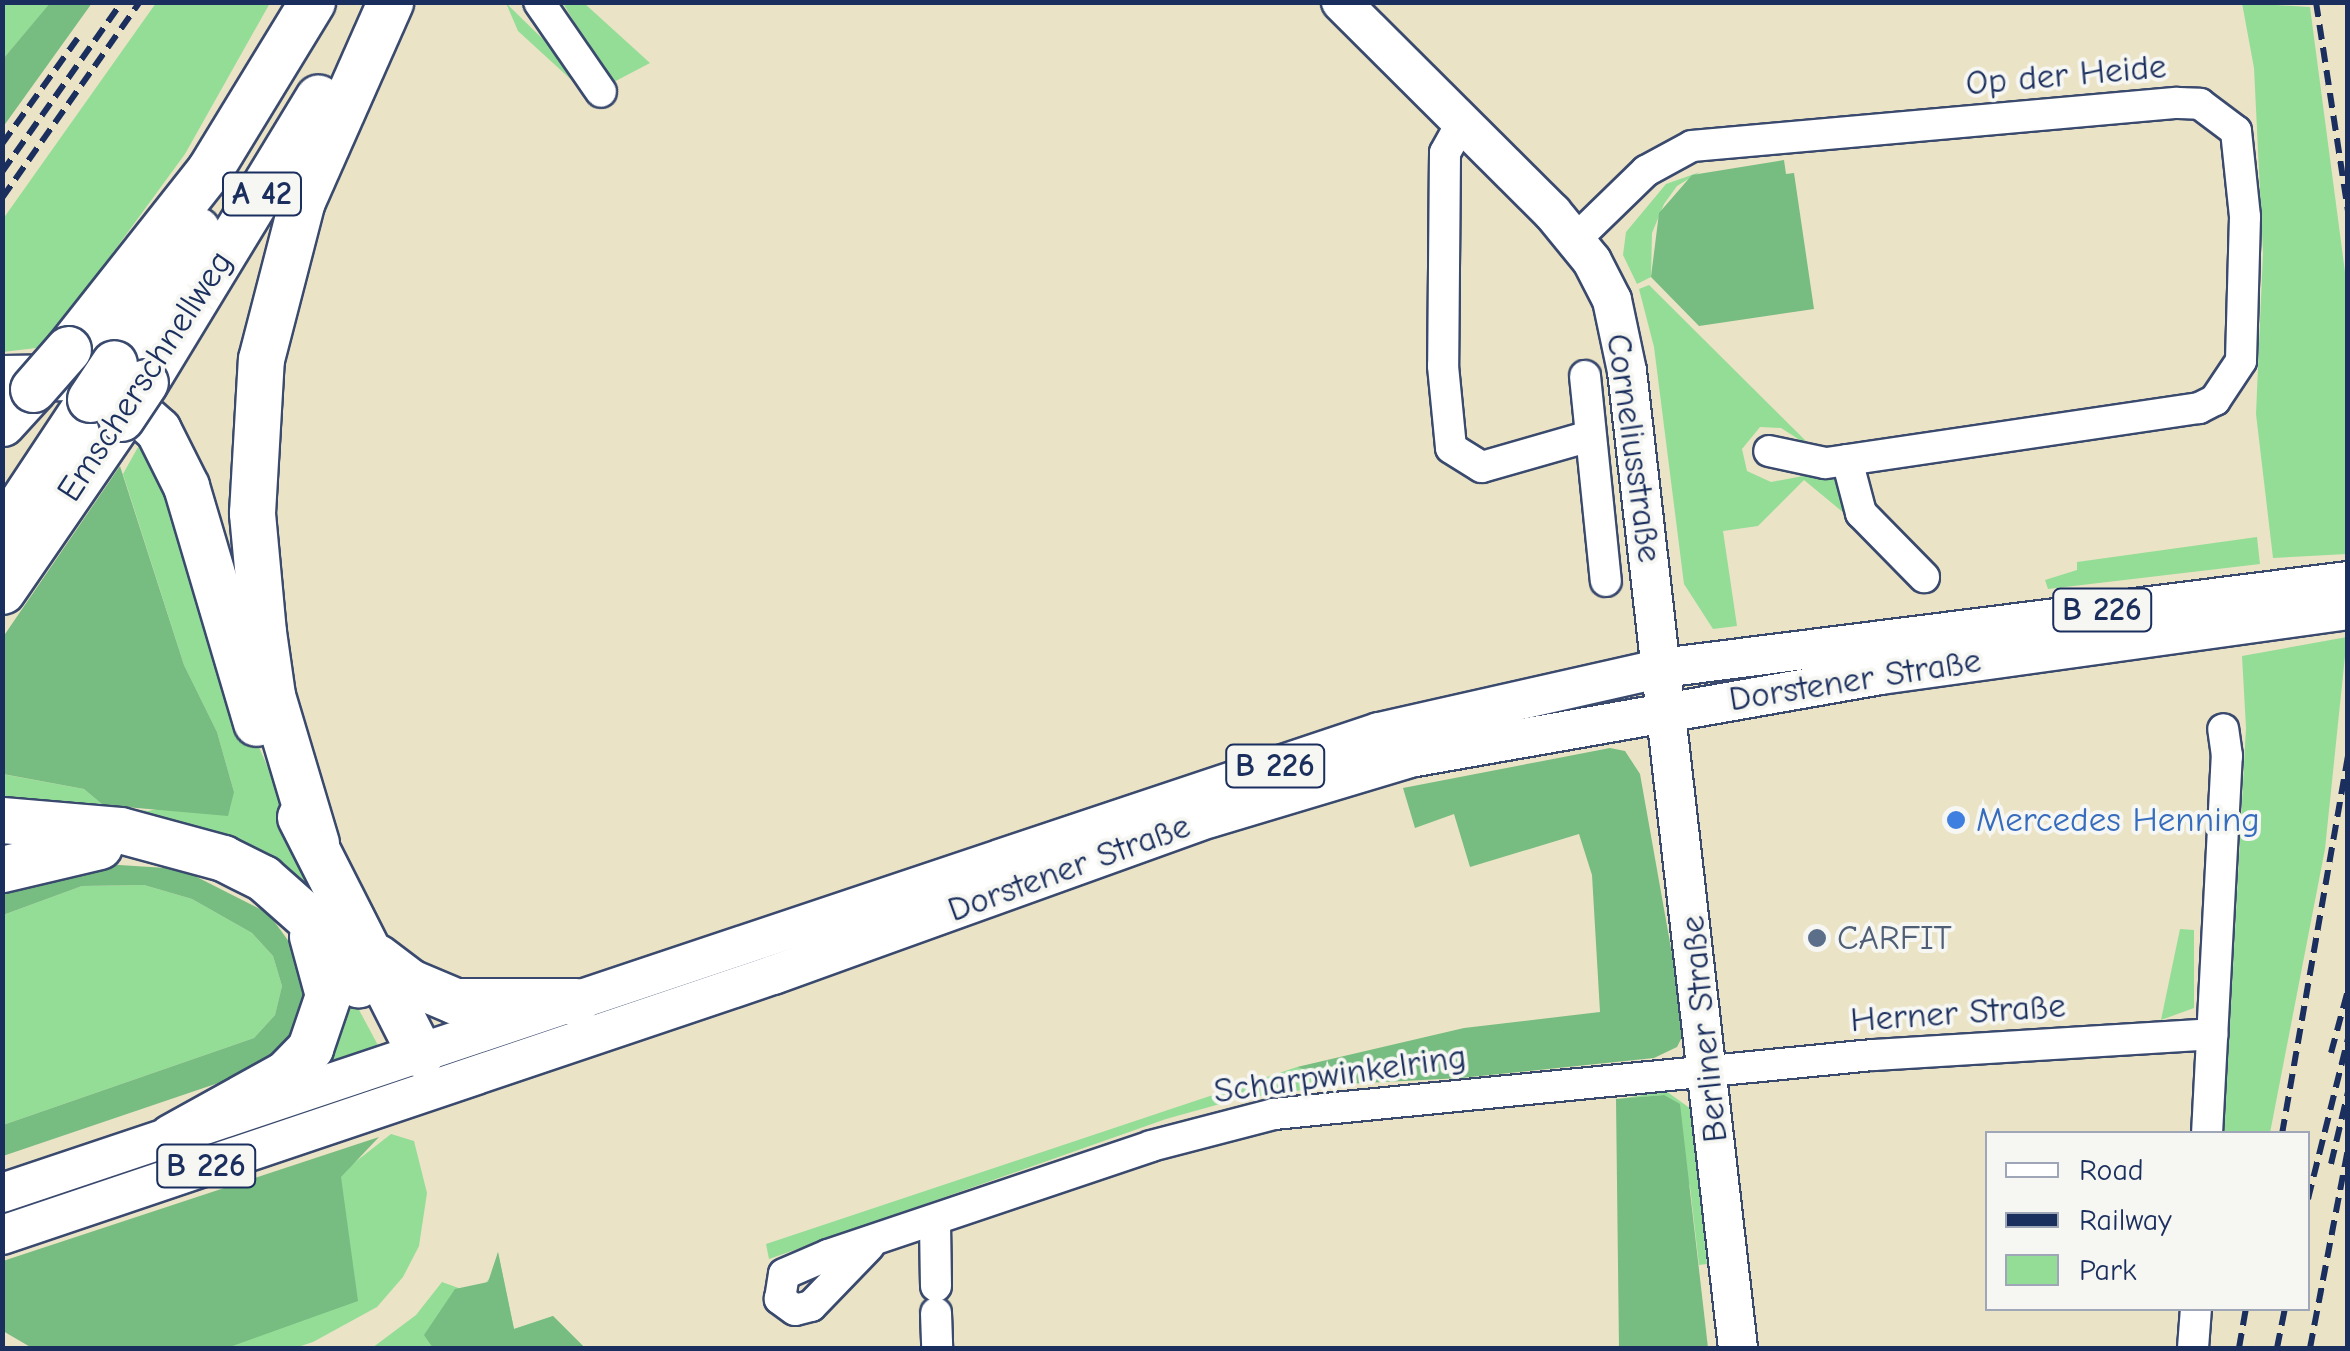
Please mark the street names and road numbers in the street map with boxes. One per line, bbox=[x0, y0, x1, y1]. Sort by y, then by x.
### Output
street label: Op der Heide bbox=[1964, 45, 2168, 105]
road number: A 42 bbox=[222, 167, 302, 221]
street label: Emscherschnellweg bbox=[48, 243, 242, 509]
street label: Corneliusstraße bbox=[1597, 331, 1671, 565]
road number: B 226 bbox=[2052, 583, 2152, 637]
street label: Dorstener Straße bbox=[1726, 639, 1984, 721]
road number: B 226 bbox=[1225, 739, 1325, 793]
street label: Dorstener Straße bbox=[942, 805, 1196, 931]
street label: Berliner Straße bbox=[1671, 914, 1737, 1144]
street label: Herner Straße bbox=[1849, 985, 2067, 1041]
street label: Scharpwinkelring bbox=[1211, 1035, 1469, 1113]
road number: B 226 bbox=[156, 1139, 256, 1193]

